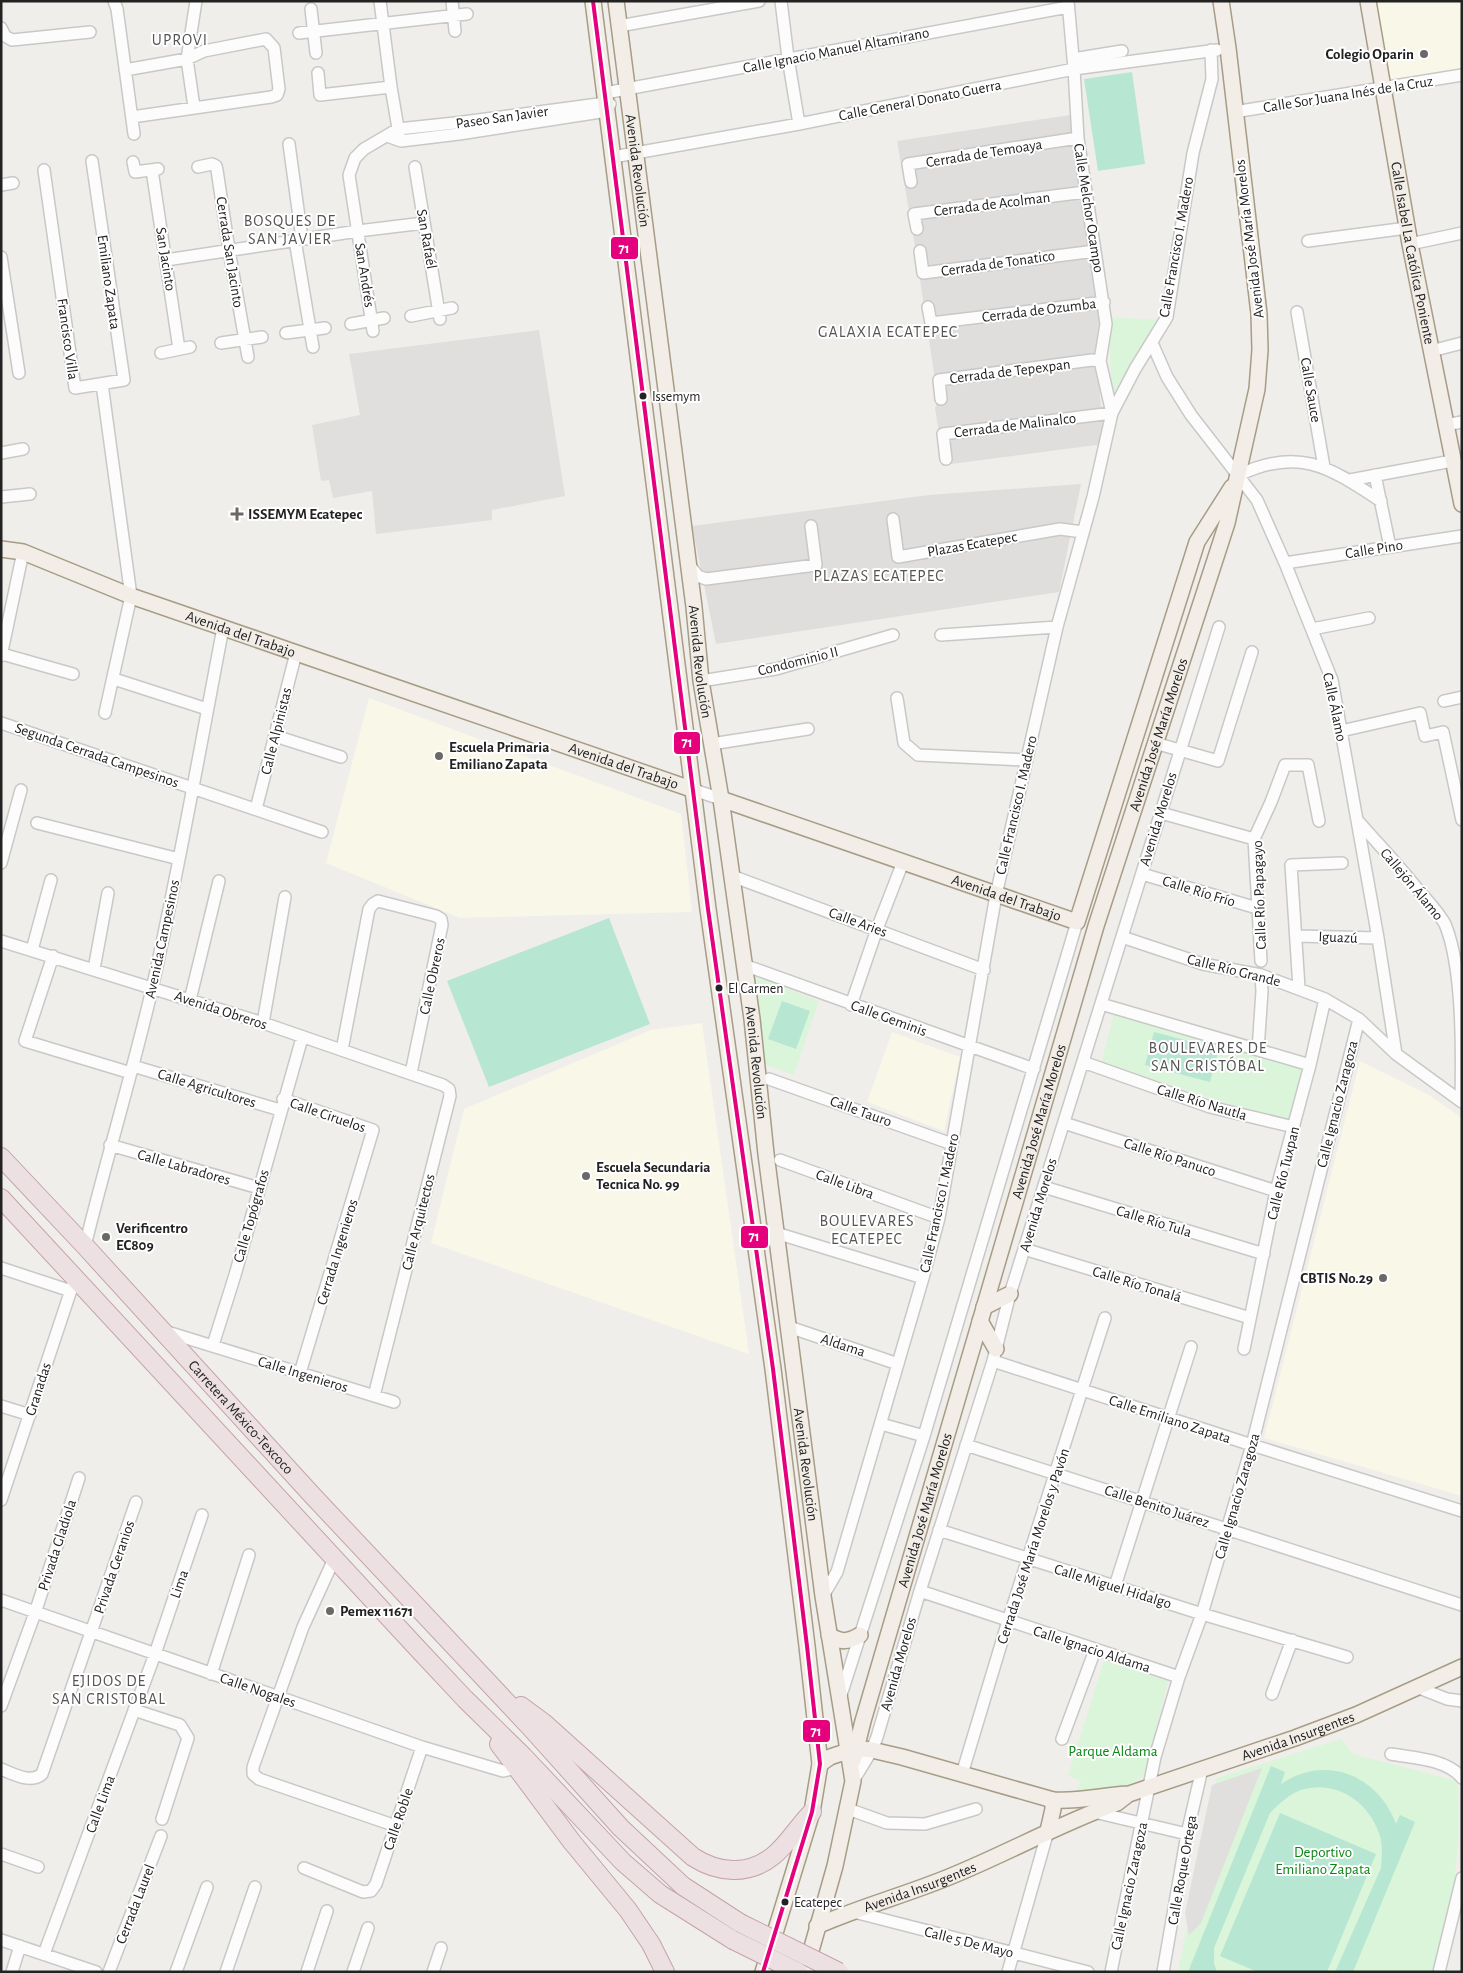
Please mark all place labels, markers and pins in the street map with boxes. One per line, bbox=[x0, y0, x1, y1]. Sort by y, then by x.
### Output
place label: Colegio Oparin bbox=[1325, 47, 1414, 62]
marker: Colegio Oparin bbox=[1418, 48, 1430, 60]
place label: Issemym bbox=[652, 390, 700, 404]
marker: Issemym bbox=[638, 391, 648, 401]
marker: ISSEMYM Ecatepec bbox=[230, 507, 244, 521]
place label: ISSEMYM Ecatepec bbox=[248, 507, 362, 522]
place label: Escuela Primaria Emiliano Zapata bbox=[449, 740, 549, 772]
marker: Escuela Primaria Emiliano Zapata bbox=[433, 750, 445, 762]
place label: El Carmen bbox=[728, 982, 784, 996]
marker: El Carmen bbox=[714, 983, 724, 993]
place label: Escuela Secundaria Tecnica No. 99 bbox=[596, 1160, 711, 1192]
marker: Escuela Secundaria Tecnica No. 99 bbox=[580, 1170, 592, 1182]
place label: Verificentro EC809 bbox=[116, 1221, 188, 1253]
marker: Verificentro EC809 bbox=[100, 1231, 112, 1243]
place label: CBTIS No.29 bbox=[1300, 1271, 1373, 1286]
marker: CBTIS No.29 bbox=[1377, 1272, 1389, 1284]
place label: Pemex 11671 bbox=[340, 1604, 413, 1619]
marker: Pemex 11671 bbox=[324, 1605, 336, 1617]
place label: Ecatepec bbox=[794, 1896, 842, 1910]
marker: Ecatepec bbox=[780, 1897, 790, 1907]

